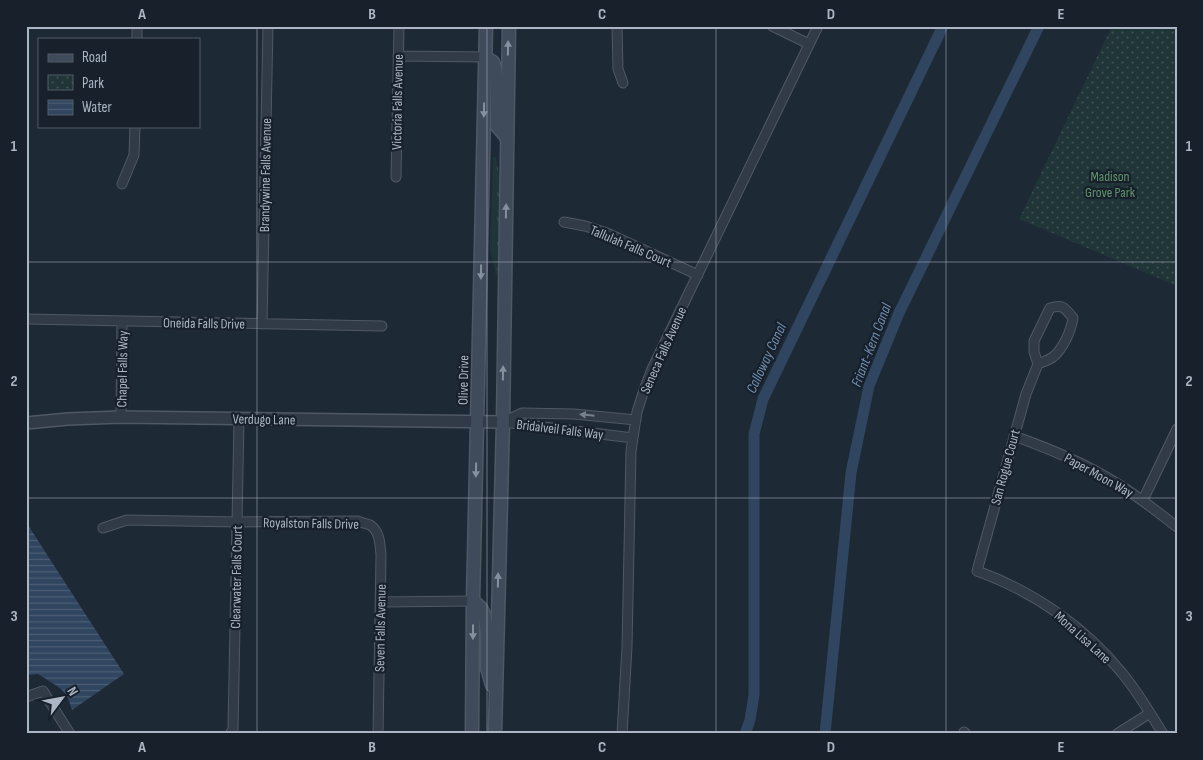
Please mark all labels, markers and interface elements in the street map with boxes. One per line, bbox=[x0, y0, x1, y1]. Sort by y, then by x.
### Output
text: A bbox=[137, 5, 146, 24]
text: B bbox=[368, 5, 376, 24]
text: C bbox=[598, 5, 606, 24]
text: D bbox=[827, 5, 835, 24]
text: E bbox=[1058, 5, 1065, 24]
legend bbox=[38, 38, 200, 128]
one-way arrow bbox=[505, 40, 513, 56]
text: Road bbox=[82, 48, 107, 67]
street label: Victoria Falls Avenue bbox=[388, 54, 407, 150]
text: Park bbox=[82, 74, 104, 93]
text: Water bbox=[82, 98, 113, 117]
one-way arrow bbox=[480, 102, 488, 118]
street label: Brandywine Falls Avenue bbox=[256, 118, 275, 232]
text: 1 bbox=[11, 137, 18, 156]
text: 1 bbox=[1186, 137, 1193, 156]
park label: Madison Grove Park bbox=[1085, 168, 1136, 201]
one-way arrow bbox=[502, 203, 510, 219]
street label: Tallulah Falls Court bbox=[587, 222, 674, 271]
one-way arrow bbox=[476, 265, 484, 281]
water label: Friant-Kern Canal bbox=[847, 300, 897, 390]
street label: Seneca Falls Avenue bbox=[637, 304, 690, 396]
street label: Oneida Falls Drive bbox=[163, 314, 245, 333]
water label: Calloway Canal bbox=[742, 319, 791, 396]
street label: Chapel Falls Way bbox=[113, 330, 132, 408]
street label: Olive Drive bbox=[455, 355, 472, 405]
one-way arrow bbox=[499, 365, 507, 381]
text: 2 bbox=[10, 372, 18, 391]
text: 2 bbox=[1185, 372, 1193, 391]
street label: Verdugo Lane bbox=[232, 410, 296, 429]
one-way arrow bbox=[579, 411, 595, 419]
street label: Bridalveil Falls Way bbox=[516, 416, 605, 443]
street label: San Rogue Court bbox=[987, 427, 1024, 507]
street label: Paper Moon Way bbox=[1061, 449, 1137, 502]
one-way arrow bbox=[472, 462, 480, 478]
street label: Royalston Falls Drive bbox=[263, 514, 359, 533]
street label: Clearwater Falls Court bbox=[227, 525, 246, 629]
one-way arrow bbox=[495, 572, 503, 588]
street label: Seven Falls Avenue bbox=[371, 584, 390, 672]
text: 3 bbox=[10, 607, 18, 626]
text: 3 bbox=[1185, 607, 1193, 626]
street label: Mona Lisa Lane bbox=[1051, 608, 1114, 667]
one-way arrow bbox=[469, 624, 477, 640]
north arrow bbox=[38, 672, 88, 722]
text: N bbox=[63, 684, 82, 699]
text: A bbox=[137, 738, 146, 757]
text: B bbox=[368, 738, 376, 757]
text: C bbox=[598, 738, 606, 757]
text: D bbox=[827, 738, 835, 757]
text: E bbox=[1058, 738, 1065, 757]

